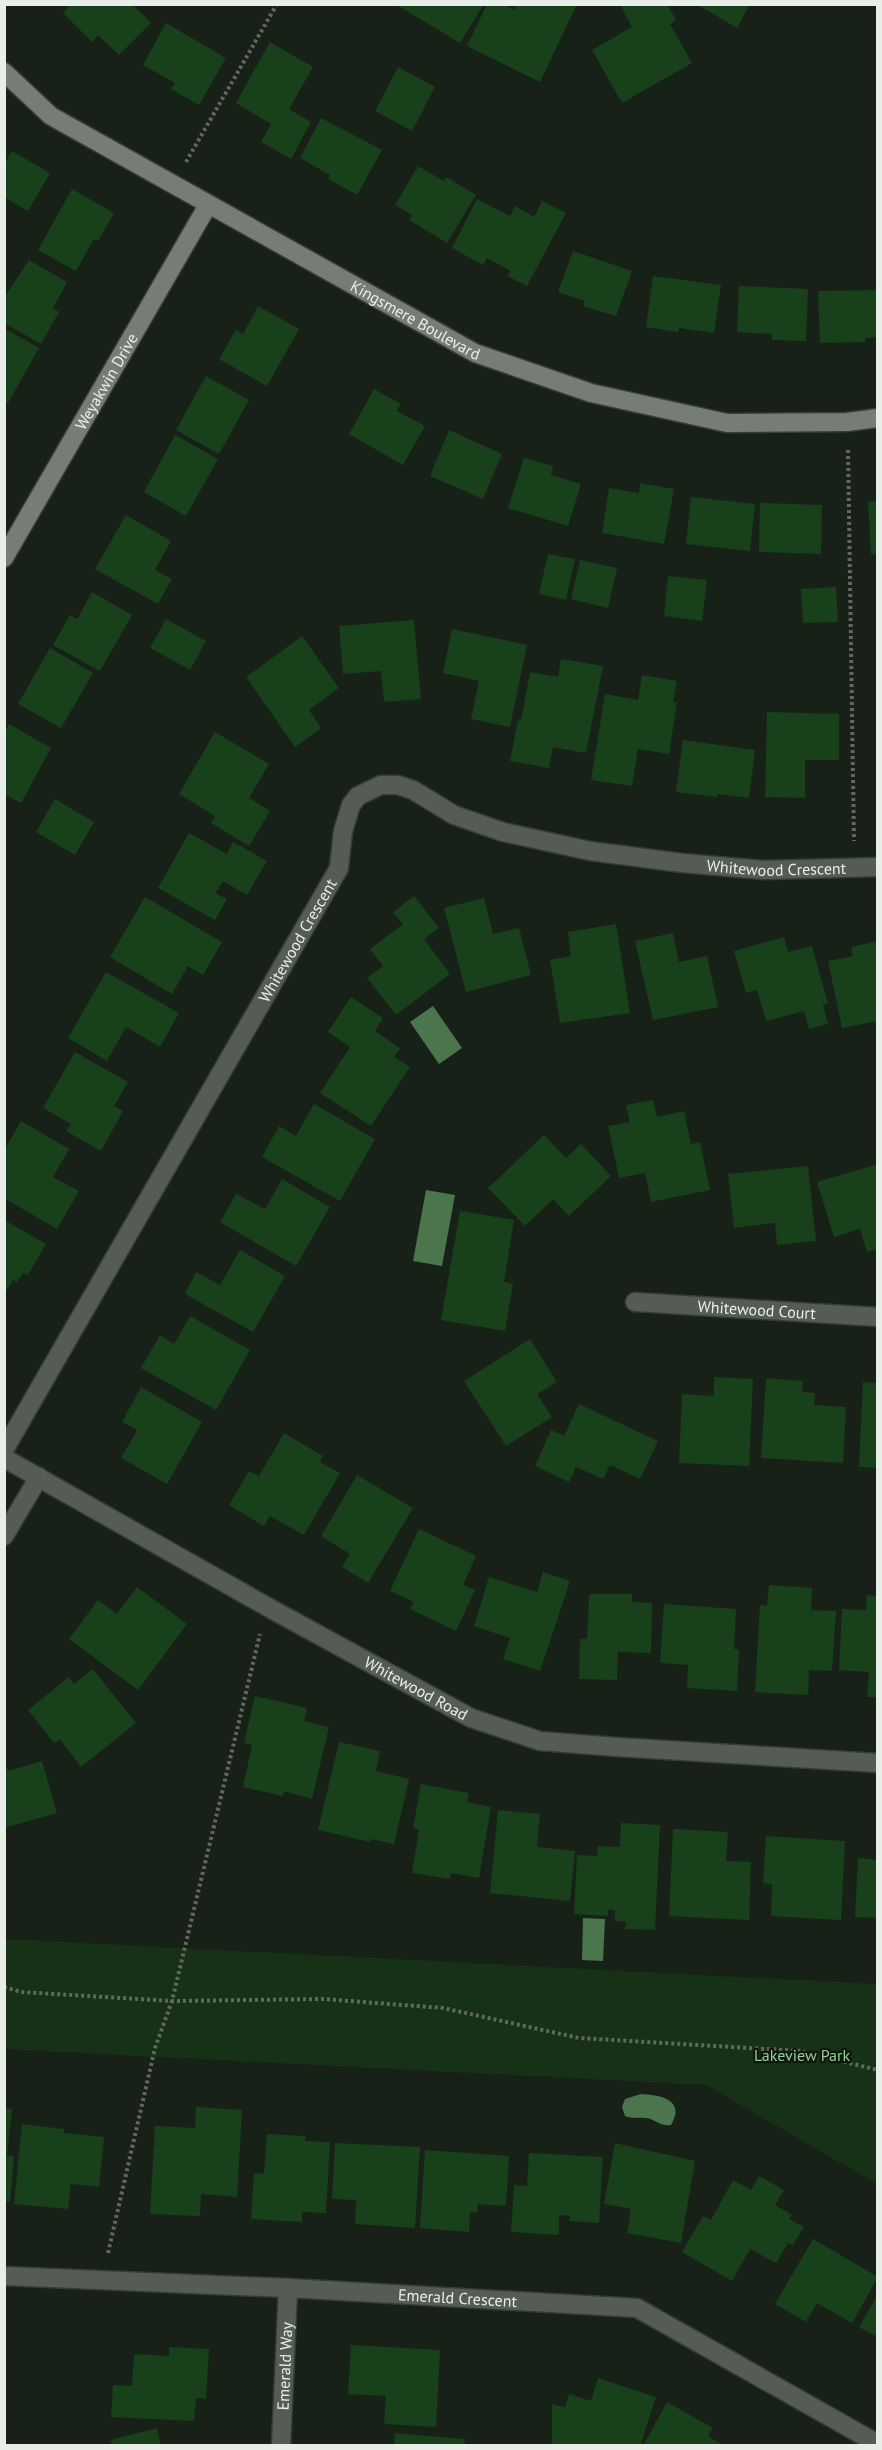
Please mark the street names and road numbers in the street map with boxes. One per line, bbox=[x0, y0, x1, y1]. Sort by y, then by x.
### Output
street label: Kingsmere Boulevard bbox=[347, 275, 483, 364]
street label: Weyakwin Drive bbox=[70, 329, 142, 433]
street label: Whitewood Crescent bbox=[706, 855, 847, 880]
street label: Whitewood Crescent bbox=[254, 874, 341, 1006]
street label: Whitewood Court bbox=[697, 1296, 817, 1323]
street label: Whitewood Road bbox=[361, 1652, 471, 1724]
street label: Emerald Crescent bbox=[397, 2284, 518, 2311]
street label: Emerald Way bbox=[273, 2321, 297, 2411]

